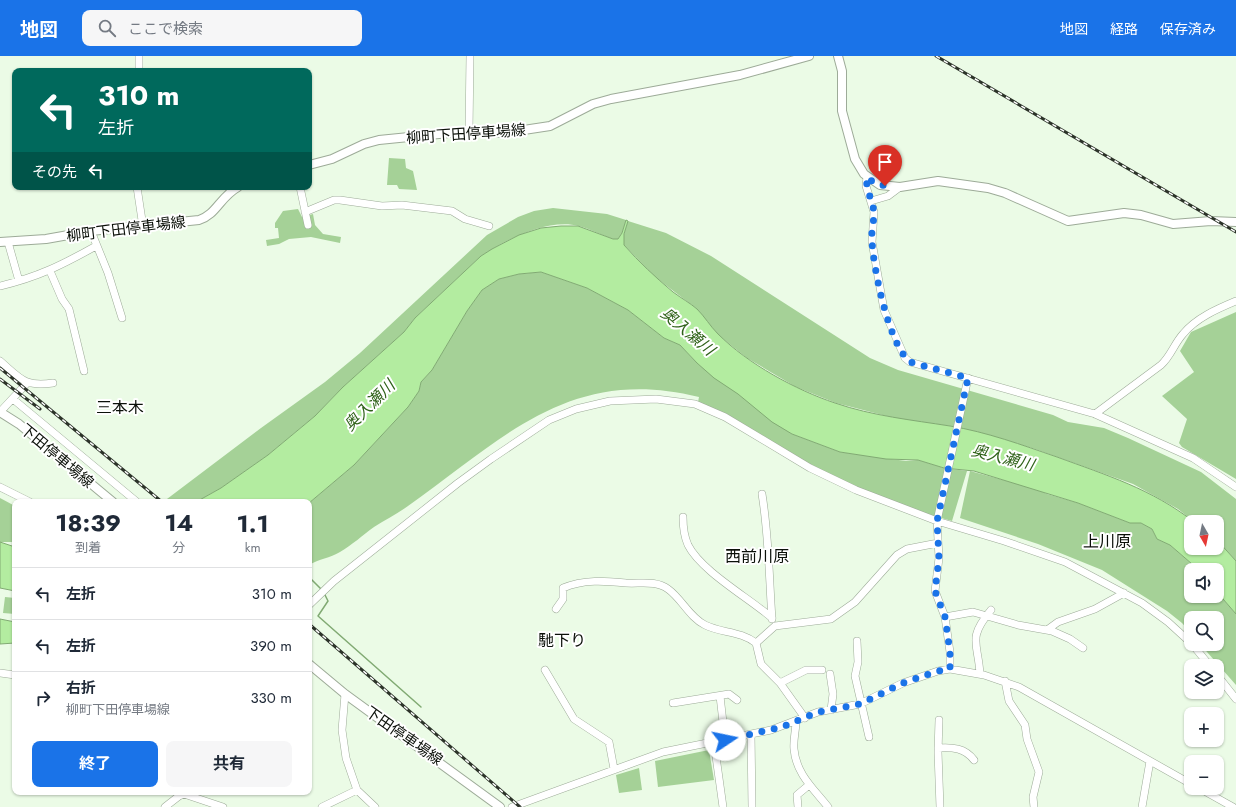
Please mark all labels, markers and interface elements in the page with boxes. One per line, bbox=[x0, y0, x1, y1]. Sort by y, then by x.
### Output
search box bbox=[82, 10, 362, 46]
text: 地図 bbox=[20, 16, 58, 43]
icon: search bbox=[96, 17, 118, 39]
text: ここで検索 bbox=[128, 18, 203, 40]
text: 地図 bbox=[1060, 19, 1088, 39]
text: 経路 bbox=[1110, 19, 1138, 39]
text: 保存済み bbox=[1160, 19, 1216, 39]
text: 310 m bbox=[98, 75, 180, 116]
icon: left bbox=[32, 84, 84, 136]
text: 左折 bbox=[98, 115, 134, 141]
street label: 柳町下田停車場線 bbox=[405, 119, 527, 149]
pin bbox=[868, 145, 902, 186]
icon: arrive bbox=[874, 151, 896, 173]
icon: left bbox=[85, 160, 107, 182]
text: その先 bbox=[32, 161, 77, 183]
street label: 柳町下田停車場線 bbox=[65, 211, 187, 247]
water label: 奥入瀬川 bbox=[656, 302, 721, 362]
water label: 奥入瀬川 bbox=[339, 373, 402, 436]
district label: 三本木 bbox=[96, 396, 144, 419]
street label: 下田停車場線 bbox=[15, 419, 99, 493]
water label: 奥入瀬川 bbox=[969, 439, 1039, 477]
text: 18:39 bbox=[55, 505, 121, 540]
text: 14 bbox=[164, 505, 193, 540]
text: 1.1 bbox=[237, 506, 269, 541]
north arrow bbox=[1184, 515, 1224, 555]
map controls bbox=[1184, 515, 1224, 795]
district label: 上川原 bbox=[1083, 530, 1131, 553]
text: 到着 bbox=[75, 538, 101, 557]
text: 分 bbox=[172, 538, 185, 557]
text: km bbox=[245, 538, 261, 557]
district label: 西前川原 bbox=[725, 545, 789, 568]
button: sound bbox=[1184, 563, 1224, 603]
icon: left bbox=[32, 583, 54, 605]
text: 左折 bbox=[66, 583, 96, 605]
text: 310 m bbox=[252, 583, 292, 605]
button: search bbox=[1184, 611, 1224, 651]
district label: 馳下り bbox=[538, 629, 586, 652]
icon: left bbox=[32, 635, 54, 657]
text: 左折 bbox=[66, 635, 96, 657]
text: 390 m bbox=[250, 635, 292, 657]
button: layers bbox=[1184, 659, 1224, 699]
text: 右折 bbox=[66, 677, 96, 699]
icon: right bbox=[32, 687, 54, 709]
text: 330 m bbox=[250, 687, 292, 709]
text: 柳町下田停車場線 bbox=[66, 700, 170, 719]
street label: 下田停車場線 bbox=[361, 701, 447, 771]
button: + bbox=[1184, 707, 1224, 747]
position arrow bbox=[704, 719, 746, 761]
button: 終了 bbox=[32, 741, 158, 787]
button: 共有 bbox=[166, 741, 292, 787]
button: − bbox=[1184, 755, 1224, 795]

